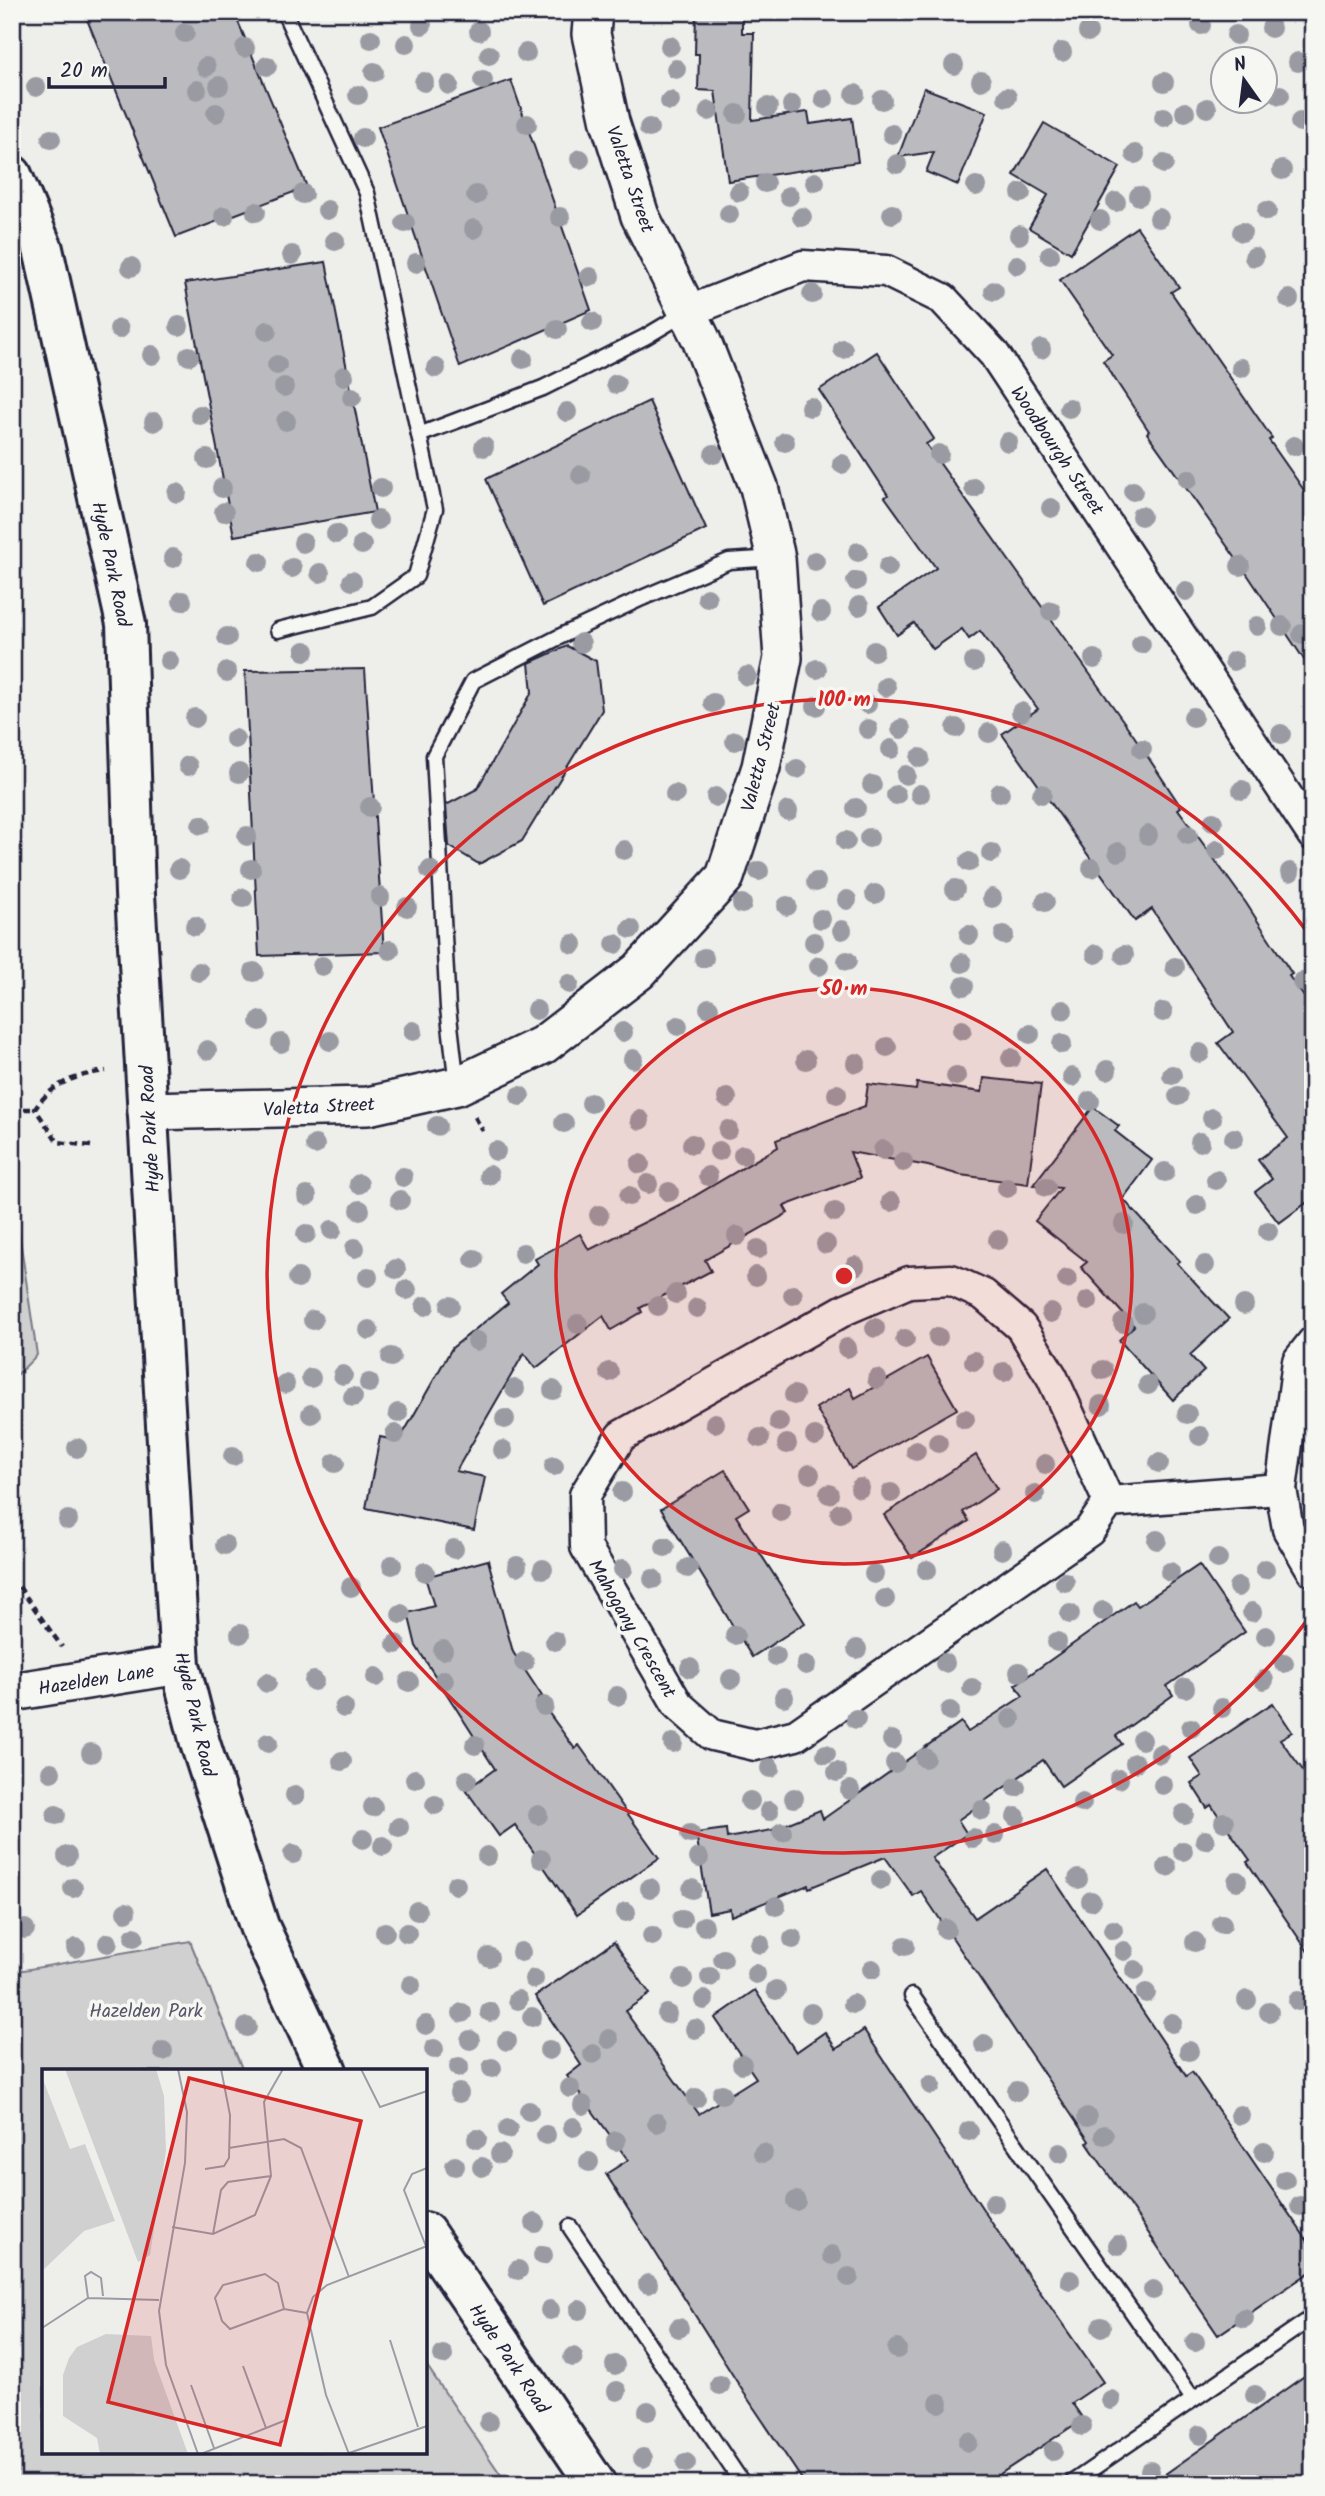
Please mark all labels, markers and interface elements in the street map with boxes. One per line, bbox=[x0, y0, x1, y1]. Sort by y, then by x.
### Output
scale bar bbox=[49, 46, 164, 90]
north arrow bbox=[1210, 46, 1280, 116]
text: N bbox=[1231, 49, 1250, 81]
text: 20 m bbox=[60, 55, 108, 88]
street label: Valetta Street bbox=[597, 122, 662, 238]
street label: Woodbourgh Street bbox=[1002, 380, 1111, 522]
street label: Hyde Park Road bbox=[82, 499, 138, 630]
text: 100 m bbox=[817, 684, 871, 717]
street label: Valetta Street bbox=[734, 699, 790, 815]
text: 50 m bbox=[820, 973, 867, 1006]
street label: Hyde Park Road bbox=[133, 1064, 169, 1193]
street label: Valetta Street bbox=[263, 1090, 376, 1126]
centre of rings bbox=[832, 1264, 856, 1288]
street label: Mahogany Crescent bbox=[579, 1554, 684, 1705]
street label: Hyde Park Road bbox=[165, 1649, 223, 1780]
street label: Hazelden Lane bbox=[36, 1657, 157, 1705]
park label: Hazelden Park bbox=[89, 1997, 203, 2027]
inset map bbox=[42, 2069, 427, 2454]
street label: Hyde Park Road bbox=[460, 2298, 557, 2421]

